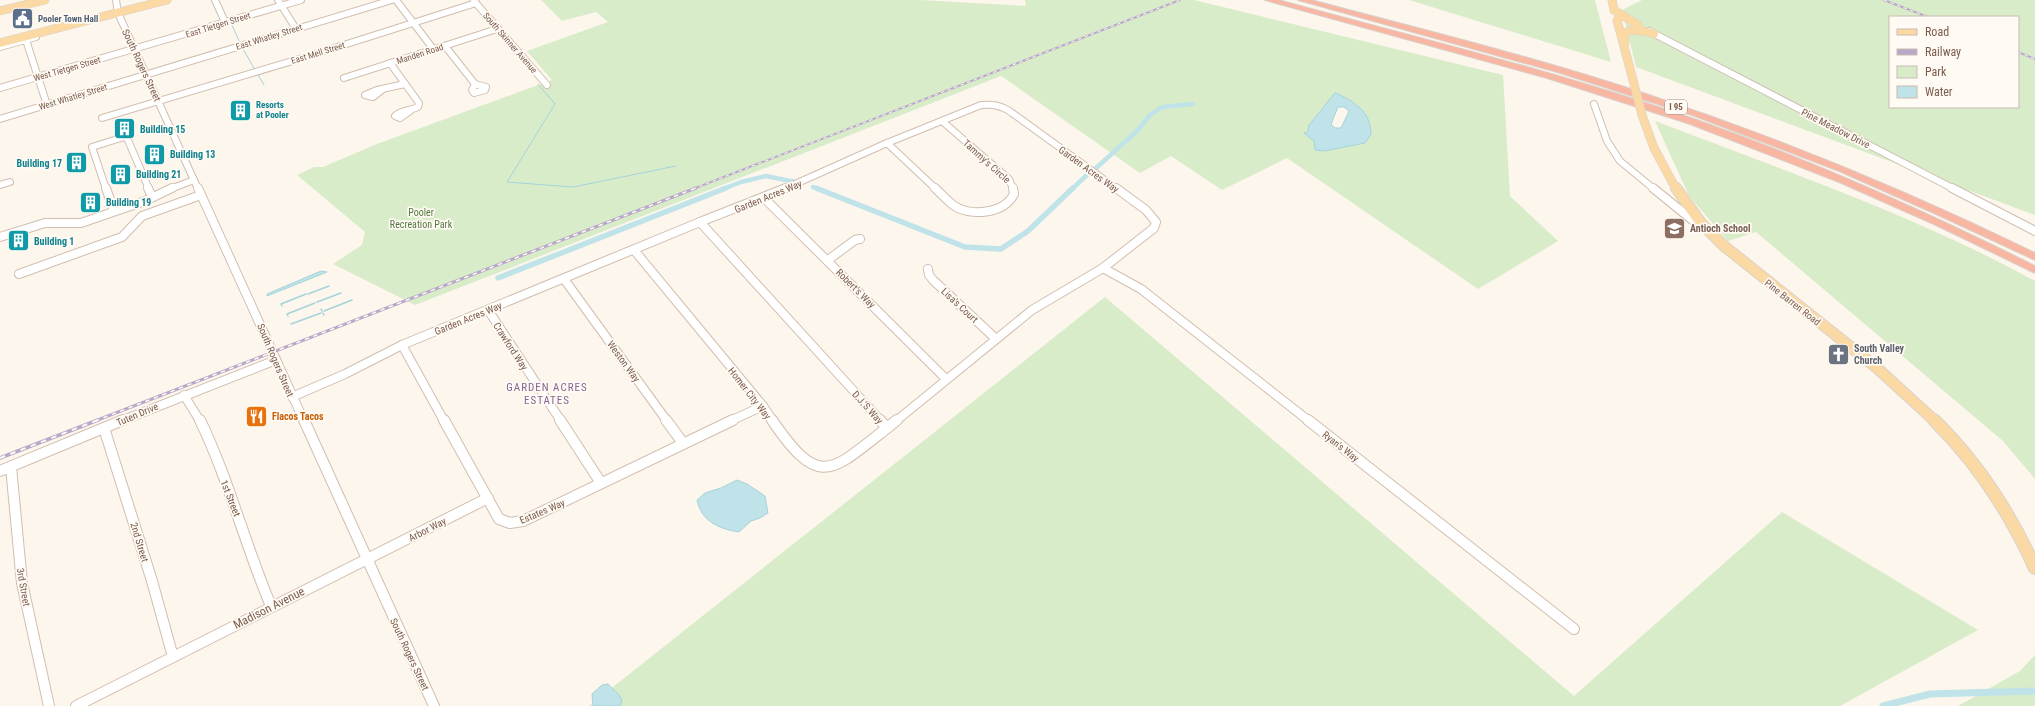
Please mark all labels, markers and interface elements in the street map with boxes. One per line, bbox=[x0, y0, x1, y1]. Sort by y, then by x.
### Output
public building icon: Pooler Town Hall bbox=[10, 6, 36, 32]
street label: East Tietgen Street bbox=[184, 10, 252, 40]
street label: South Skinner Avenue bbox=[481, 11, 539, 75]
place label: Pooler Town Hall bbox=[38, 14, 98, 24]
legend bbox=[1889, 16, 2019, 108]
street label: East Whatley Street bbox=[235, 22, 304, 52]
text: Road bbox=[1925, 25, 1949, 39]
street label: South Rogers Street bbox=[120, 27, 163, 103]
street label: East Mell Street bbox=[290, 40, 347, 66]
street label: Manden Road bbox=[395, 42, 445, 66]
text: Railway bbox=[1925, 45, 1961, 59]
street label: West Tietgen Street bbox=[32, 55, 102, 83]
text: Park bbox=[1925, 65, 1947, 79]
street label: West Whatley Street bbox=[38, 82, 109, 112]
text: Water bbox=[1925, 85, 1953, 99]
building icon: Resorts at Pooler bbox=[228, 97, 254, 123]
place label: Resorts at Pooler bbox=[256, 100, 289, 120]
road number: I 95 bbox=[1665, 100, 1687, 114]
street label: Pine Meadow Drive bbox=[1800, 106, 1872, 151]
building icon: Building 15 bbox=[112, 116, 138, 142]
place label: Building 15 bbox=[140, 124, 185, 135]
street label: Tammy's Circle bbox=[961, 137, 1013, 186]
building icon: Building 13 bbox=[142, 141, 168, 167]
street label: Garden Acres Way bbox=[1056, 144, 1121, 195]
place label: Building 13 bbox=[170, 149, 215, 160]
building icon: Building 17 bbox=[64, 150, 90, 176]
place label: Building 17 bbox=[17, 158, 62, 169]
building icon: Building 21 bbox=[107, 161, 133, 187]
place label: Building 21 bbox=[136, 169, 181, 180]
street label: Garden Acres Way bbox=[733, 178, 803, 215]
building icon: Building 19 bbox=[77, 189, 103, 215]
place label: Building 19 bbox=[106, 197, 151, 208]
park label: Pooler Recreation Park bbox=[390, 207, 453, 230]
school or university icon: Antioch School bbox=[1662, 215, 1688, 241]
place label: Antioch School bbox=[1690, 223, 1750, 234]
building icon: Building 1 bbox=[6, 228, 32, 254]
place label: Building 1 bbox=[34, 236, 74, 247]
street label: Robert's Way bbox=[834, 267, 877, 310]
street label: Pine Barren Road bbox=[1763, 277, 1823, 328]
street label: Lisa's Court bbox=[939, 286, 980, 325]
street label: Garden Acres Way bbox=[433, 300, 503, 337]
street label: Crawford Way bbox=[491, 320, 530, 372]
street label: South Rogers Street bbox=[255, 322, 296, 398]
street label: Weston Way bbox=[605, 339, 642, 384]
church icon: South Valley Church bbox=[1826, 341, 1852, 367]
place label: South Valley Church bbox=[1854, 343, 1905, 366]
street label: Homer City Way bbox=[726, 365, 773, 421]
district label: GARDEN ACRES ESTATES bbox=[506, 381, 588, 407]
street label: D.J.'S Way bbox=[850, 389, 885, 426]
street label: Tuten Drive bbox=[115, 401, 160, 428]
restaurant icon: Flacos Tacos bbox=[243, 403, 269, 429]
place label: Flacos Tacos bbox=[272, 411, 324, 422]
street label: Ryan's Way bbox=[1320, 429, 1361, 464]
street label: 1st Street bbox=[218, 478, 243, 518]
street label: Estates Way bbox=[518, 497, 566, 526]
street label: Arbor Way bbox=[407, 515, 448, 544]
street label: 2nd Street bbox=[128, 521, 151, 563]
street label: 3rd Street bbox=[15, 567, 32, 607]
street label: Madison Avenue bbox=[231, 584, 307, 632]
street label: South Rogers Street bbox=[388, 616, 431, 692]

